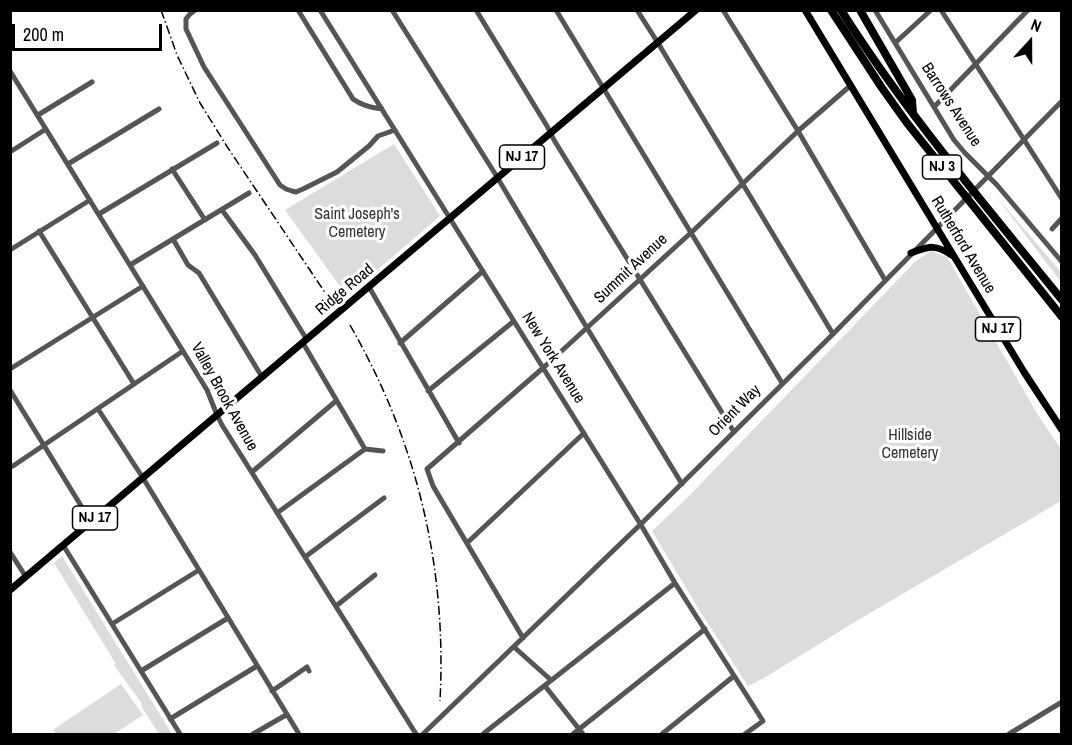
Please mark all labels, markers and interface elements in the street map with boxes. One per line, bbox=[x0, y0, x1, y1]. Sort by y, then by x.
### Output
scale bar bbox=[15, 12, 165, 50]
north arrow bbox=[1000, 12, 1060, 72]
text: N bbox=[1028, 13, 1045, 37]
text: 200 m bbox=[23, 22, 64, 47]
street label: Barrows Avenue bbox=[917, 60, 985, 150]
road number: NJ 17 bbox=[500, 145, 544, 169]
road number: NJ 3 bbox=[922, 155, 962, 179]
street label: Rutherford Avenue bbox=[926, 193, 1000, 297]
park label: Saint Joseph's Cemetery bbox=[314, 205, 400, 243]
street label: Summit Avenue bbox=[590, 230, 672, 308]
street label: Ridge Road bbox=[312, 260, 378, 320]
street label: New York Avenue bbox=[517, 309, 589, 407]
road number: NJ 17 bbox=[976, 317, 1020, 341]
street label: Valley Brook Avenue bbox=[186, 340, 262, 454]
street label: Orient Way bbox=[705, 381, 765, 441]
park label: Hillside Cemetery bbox=[882, 426, 938, 464]
road number: NJ 17 bbox=[72, 506, 118, 530]

